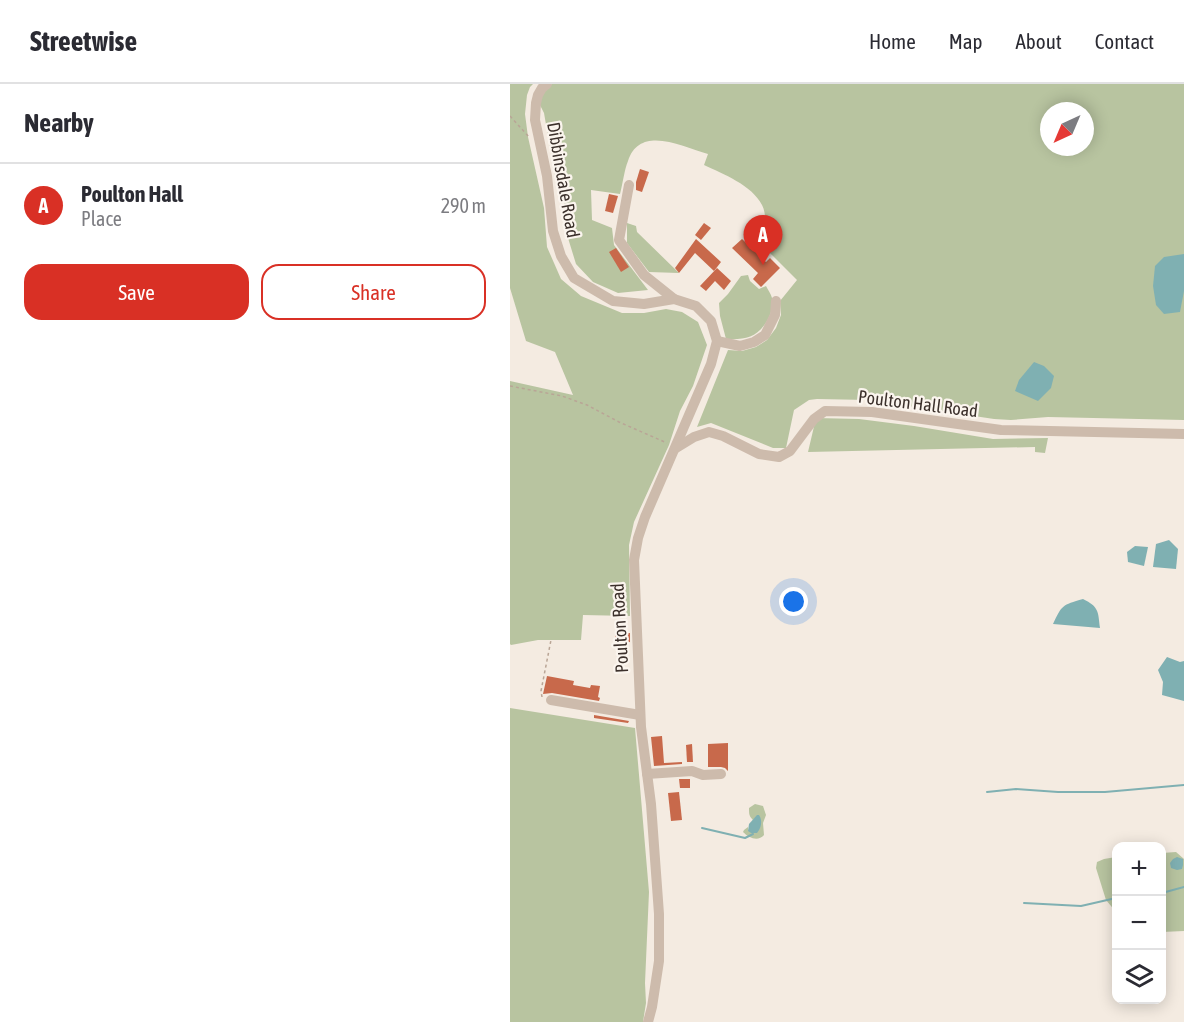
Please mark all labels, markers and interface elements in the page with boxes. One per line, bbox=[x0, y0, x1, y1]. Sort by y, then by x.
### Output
text: Streetwise bbox=[30, 25, 137, 57]
text: Home bbox=[869, 29, 916, 53]
text: Map bbox=[949, 29, 983, 53]
text: About bbox=[1016, 29, 1062, 53]
text: Contact bbox=[1095, 29, 1154, 53]
north arrow bbox=[1040, 102, 1094, 156]
text: Nearby bbox=[24, 108, 94, 138]
street label: Dibbinsdale Road bbox=[543, 120, 584, 239]
text: Poulton Hall bbox=[81, 181, 183, 207]
text: A bbox=[39, 194, 48, 217]
text: 290 m bbox=[441, 194, 486, 217]
text: Place bbox=[81, 207, 122, 230]
pin: A bbox=[744, 216, 782, 265]
button: Save bbox=[24, 264, 249, 320]
button: Share bbox=[261, 264, 486, 320]
street label: Poulton Hall Road bbox=[857, 386, 979, 421]
street label: Poulton Road bbox=[607, 583, 632, 673]
your location bbox=[779, 587, 808, 616]
map controls bbox=[1112, 842, 1166, 1004]
button: + bbox=[1112, 842, 1166, 896]
button: − bbox=[1112, 896, 1166, 950]
button: layers bbox=[1112, 950, 1166, 1004]

